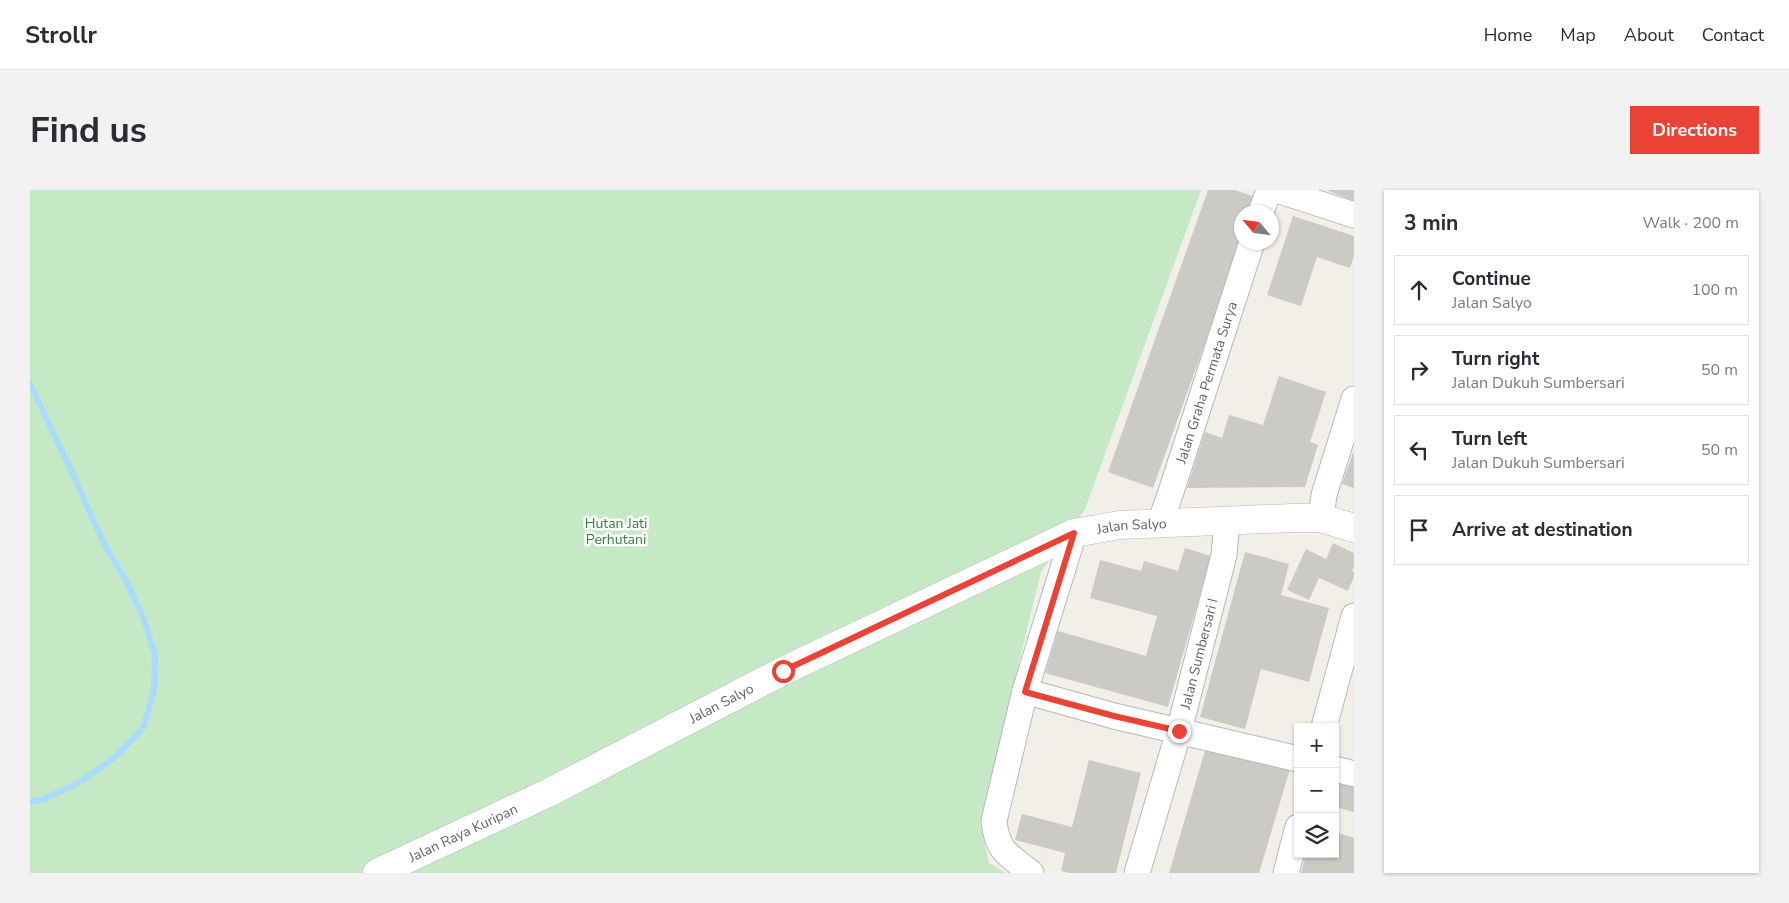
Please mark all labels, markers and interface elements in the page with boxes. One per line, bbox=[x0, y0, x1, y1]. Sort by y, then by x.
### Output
text: Strollr bbox=[25, 19, 97, 51]
text: Home bbox=[1484, 23, 1532, 47]
text: Map bbox=[1560, 23, 1596, 47]
text: About bbox=[1624, 23, 1674, 47]
text: Contact bbox=[1702, 23, 1764, 47]
button: Directions bbox=[1630, 106, 1759, 154]
text: Find us bbox=[30, 107, 147, 154]
north arrow bbox=[1234, 205, 1279, 250]
text: 3 min bbox=[1404, 209, 1458, 237]
text: Walk · 200 m bbox=[1643, 212, 1739, 234]
text: Continue bbox=[1452, 266, 1531, 292]
icon: ahead bbox=[1405, 276, 1433, 304]
text: 100 m bbox=[1691, 279, 1738, 301]
text: Jalan Salyo bbox=[1452, 292, 1532, 314]
street label: Jalan Graha Permata Surya bbox=[1171, 299, 1242, 467]
text: Turn right bbox=[1452, 346, 1539, 372]
icon: right bbox=[1405, 356, 1433, 384]
text: 50 m bbox=[1701, 359, 1738, 381]
text: Jalan Dukuh Sumbersari bbox=[1452, 372, 1625, 394]
text: Turn left bbox=[1452, 426, 1527, 452]
icon: left bbox=[1405, 436, 1433, 464]
text: 50 m bbox=[1701, 439, 1738, 461]
text: Jalan Dukuh Sumbersari bbox=[1452, 452, 1625, 474]
park label: Hutan Jati Perhutani bbox=[585, 514, 647, 549]
street label: Jalan Salyo bbox=[1094, 514, 1167, 539]
icon: arrive bbox=[1405, 516, 1433, 544]
text: Arrive at destination bbox=[1452, 517, 1633, 543]
street label: Jalan Sumbersari I bbox=[1175, 596, 1222, 712]
route start bbox=[772, 660, 795, 683]
street label: Jalan Salyo bbox=[685, 678, 757, 728]
route end bbox=[1168, 720, 1191, 743]
map controls bbox=[1294, 723, 1339, 858]
button: + bbox=[1294, 723, 1339, 768]
button: − bbox=[1294, 768, 1339, 813]
street label: Jalan Raya Kuripan bbox=[405, 799, 521, 867]
button: layers bbox=[1294, 813, 1339, 858]

